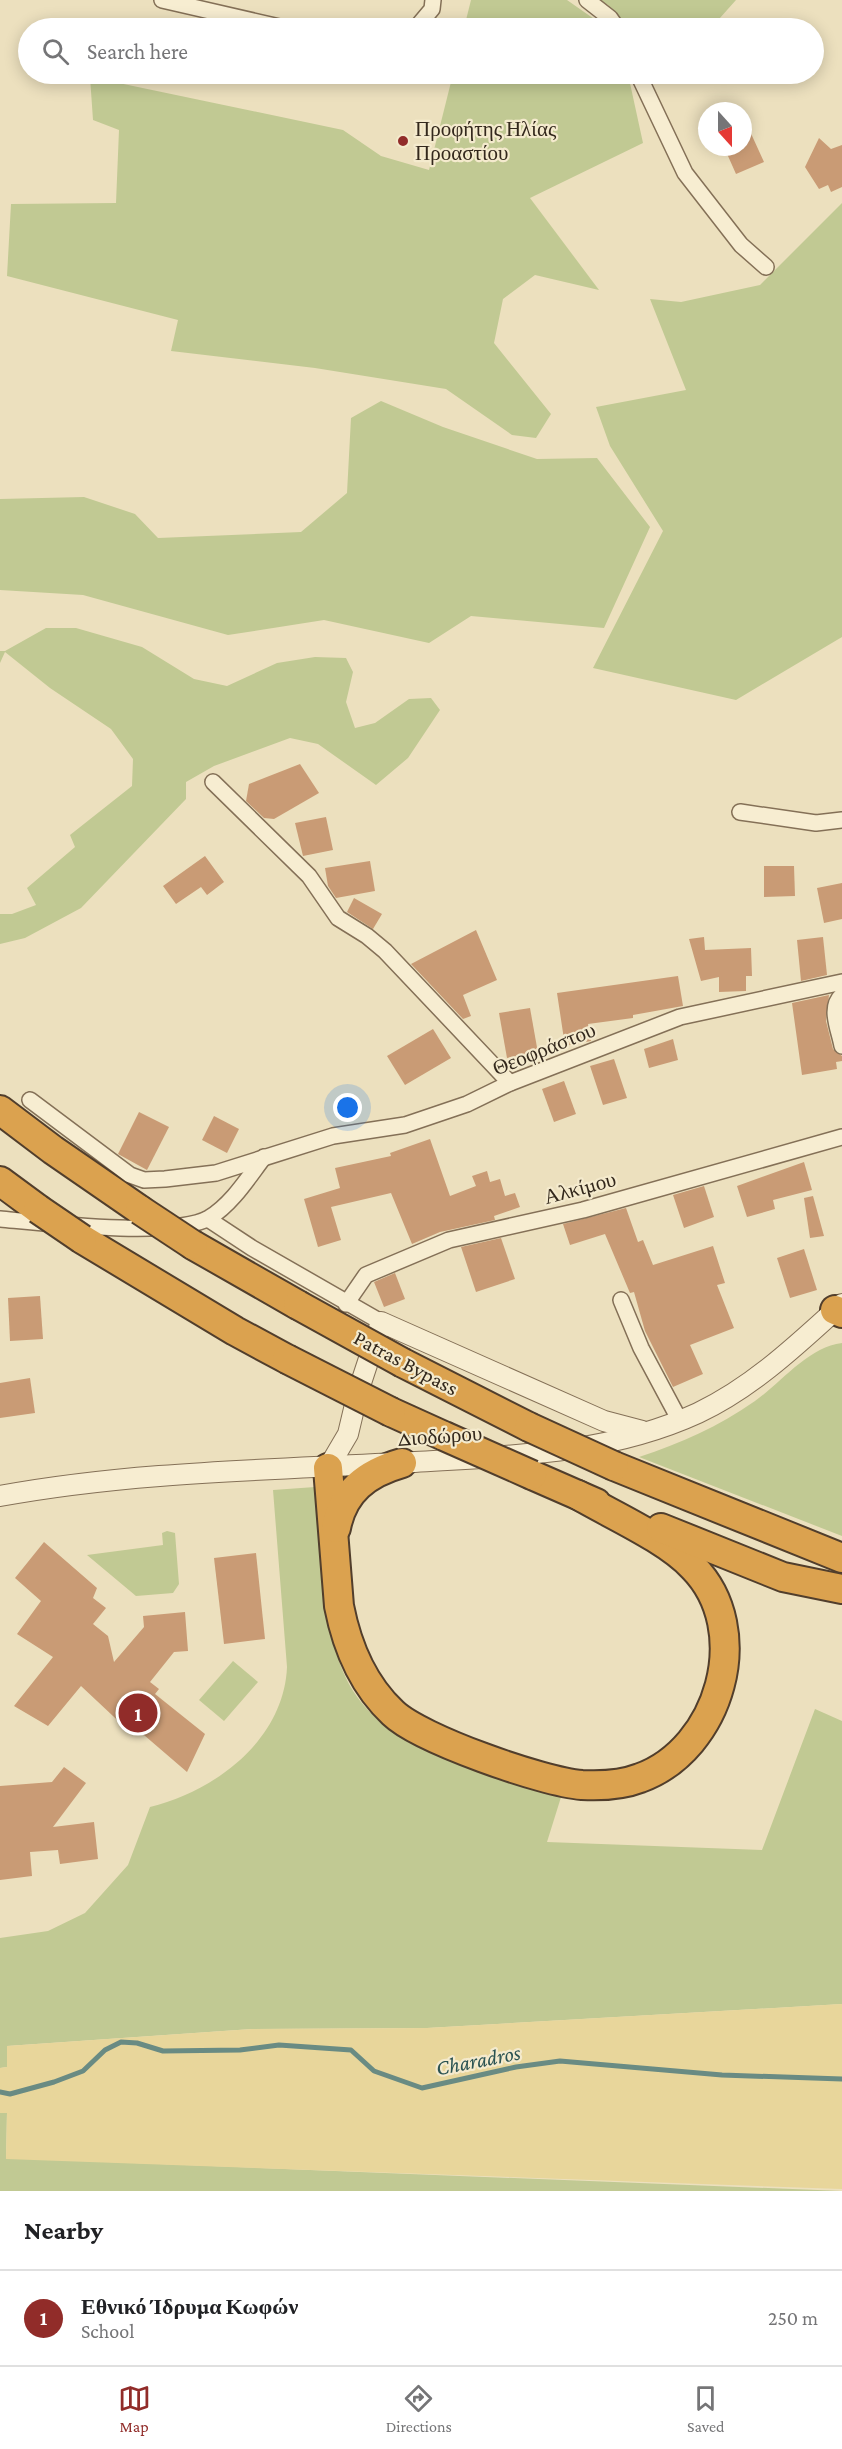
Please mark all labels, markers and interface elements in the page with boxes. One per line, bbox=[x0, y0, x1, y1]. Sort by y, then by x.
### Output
search box bbox=[18, 18, 824, 84]
icon: search bbox=[39, 35, 72, 68]
text: Search here bbox=[87, 39, 188, 64]
north arrow bbox=[698, 102, 752, 156]
place label: Προφήτης Ηλίας Προαστίου bbox=[415, 117, 557, 165]
marker: Προφήτης Ηλίας Προαστίου bbox=[396, 134, 410, 148]
street label: Θεοφράστου bbox=[489, 1018, 599, 1080]
your location bbox=[333, 1093, 362, 1122]
street label: Αλκίμου bbox=[541, 1167, 619, 1209]
street label: Patras Bypass bbox=[350, 1326, 462, 1400]
street label: Διοδώρου bbox=[397, 1421, 483, 1451]
pin: 1 bbox=[118, 1690, 158, 1736]
water label: Charadros bbox=[434, 2040, 522, 2080]
text: Nearby bbox=[24, 2216, 103, 2245]
text: Εθνικό Ίδρυμα Κωφών bbox=[81, 2294, 298, 2319]
text: 1 bbox=[40, 2307, 47, 2329]
text: 250 m bbox=[768, 2307, 818, 2329]
text: School bbox=[81, 2320, 134, 2342]
tab: Map bbox=[118, 2382, 151, 2435]
tab: Directions bbox=[386, 2382, 452, 2435]
tab: Saved bbox=[687, 2382, 724, 2435]

